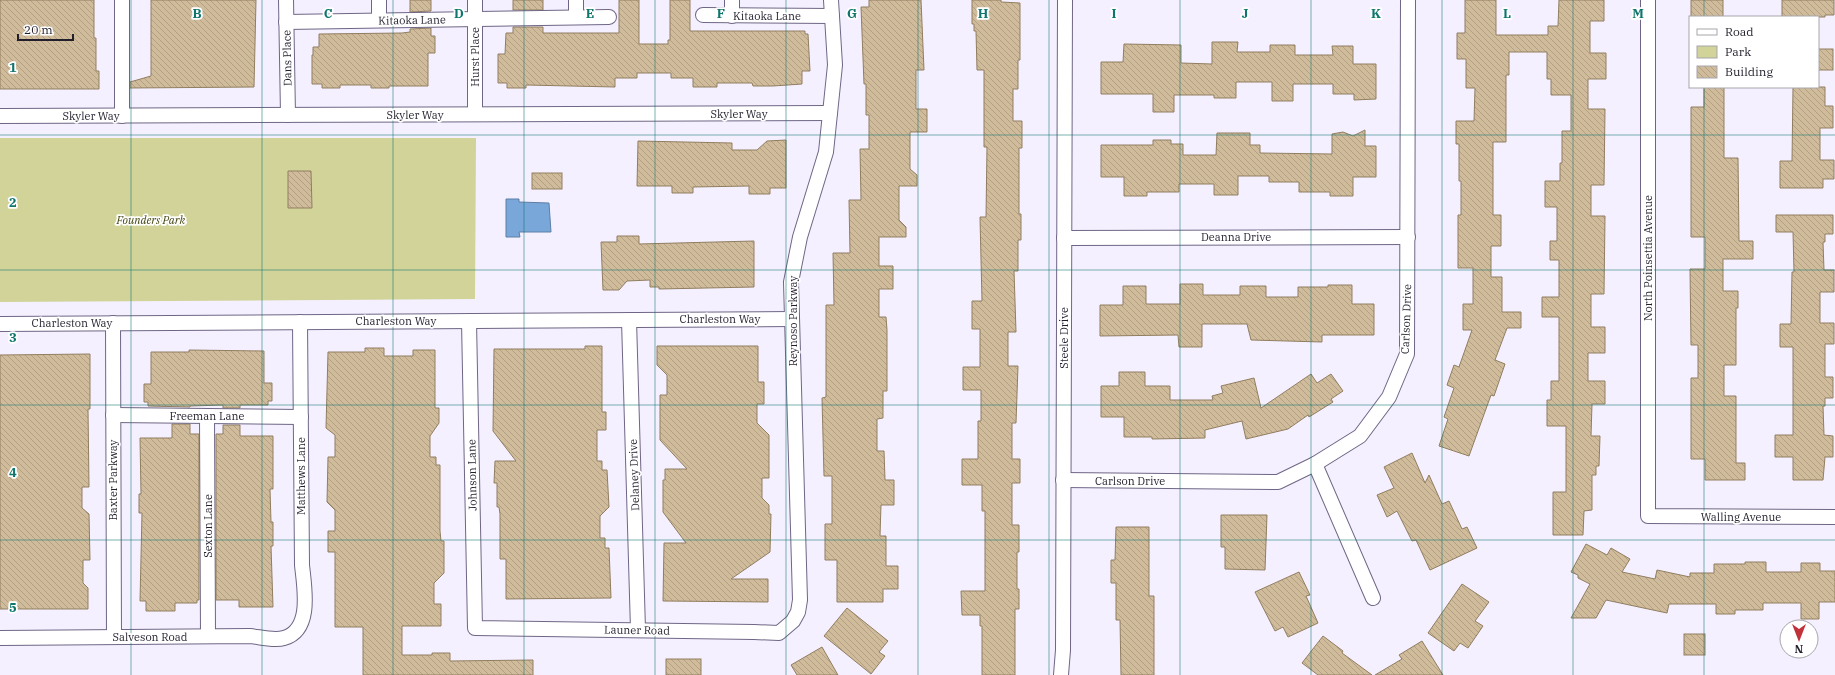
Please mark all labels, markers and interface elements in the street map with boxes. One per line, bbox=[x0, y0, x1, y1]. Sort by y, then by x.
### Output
text: B bbox=[192, 5, 202, 22]
text: C bbox=[324, 5, 333, 22]
text: D bbox=[454, 5, 464, 22]
text: E bbox=[586, 5, 594, 22]
text: F bbox=[717, 5, 725, 22]
text: G bbox=[847, 5, 857, 22]
text: H bbox=[978, 5, 989, 22]
text: I bbox=[1112, 5, 1117, 22]
text: J bbox=[1242, 5, 1249, 22]
text: K bbox=[1371, 5, 1381, 22]
text: L bbox=[1503, 5, 1511, 22]
text: M bbox=[1632, 5, 1644, 22]
street label: Kitaoka Lane bbox=[733, 9, 801, 23]
street label: Kitaoka Lane bbox=[378, 12, 446, 28]
scale bar bbox=[18, 16, 73, 42]
legend bbox=[1689, 16, 1819, 88]
text: 20 m bbox=[24, 22, 53, 37]
text: Road bbox=[1725, 24, 1754, 39]
street label: Hurst Place bbox=[468, 27, 482, 87]
street label: Dans Place bbox=[280, 30, 294, 86]
text: Park bbox=[1725, 44, 1751, 59]
text: 1 bbox=[9, 59, 17, 76]
text: Building bbox=[1725, 64, 1773, 79]
street label: Skyler Way bbox=[710, 107, 768, 121]
street label: Skyler Way bbox=[386, 108, 444, 122]
street label: Skyler Way bbox=[62, 109, 120, 123]
text: 2 bbox=[9, 194, 17, 211]
street label: North Poinsettia Avenue bbox=[1641, 195, 1655, 321]
park label: Founders Park bbox=[116, 213, 186, 227]
street label: Deanna Drive bbox=[1201, 230, 1271, 244]
street label: Reynoso Parkway bbox=[786, 276, 800, 366]
street label: Carlson Drive bbox=[1398, 284, 1414, 354]
street label: Steele Drive bbox=[1057, 307, 1071, 369]
street label: Charleston Way bbox=[680, 312, 761, 326]
street label: Charleston Way bbox=[356, 314, 437, 328]
street label: Charleston Way bbox=[32, 316, 113, 330]
text: 3 bbox=[9, 329, 17, 346]
street label: Freeman Lane bbox=[170, 409, 245, 423]
street label: Matthews Lane bbox=[294, 437, 308, 515]
street label: Baxter Parkway bbox=[106, 439, 120, 521]
street label: Johnson Lane bbox=[464, 439, 480, 511]
street label: Delaney Drive bbox=[626, 439, 642, 511]
text: 4 bbox=[9, 464, 17, 481]
street label: Carlson Drive bbox=[1095, 474, 1165, 488]
street label: Sexton Lane bbox=[201, 494, 215, 558]
street label: Walling Avenue bbox=[1701, 510, 1781, 524]
text: 5 bbox=[9, 599, 17, 616]
north arrow bbox=[1779, 619, 1819, 659]
street label: Launer Road bbox=[604, 622, 670, 638]
street label: Salveson Road bbox=[113, 630, 188, 644]
text: N bbox=[1794, 642, 1803, 656]

